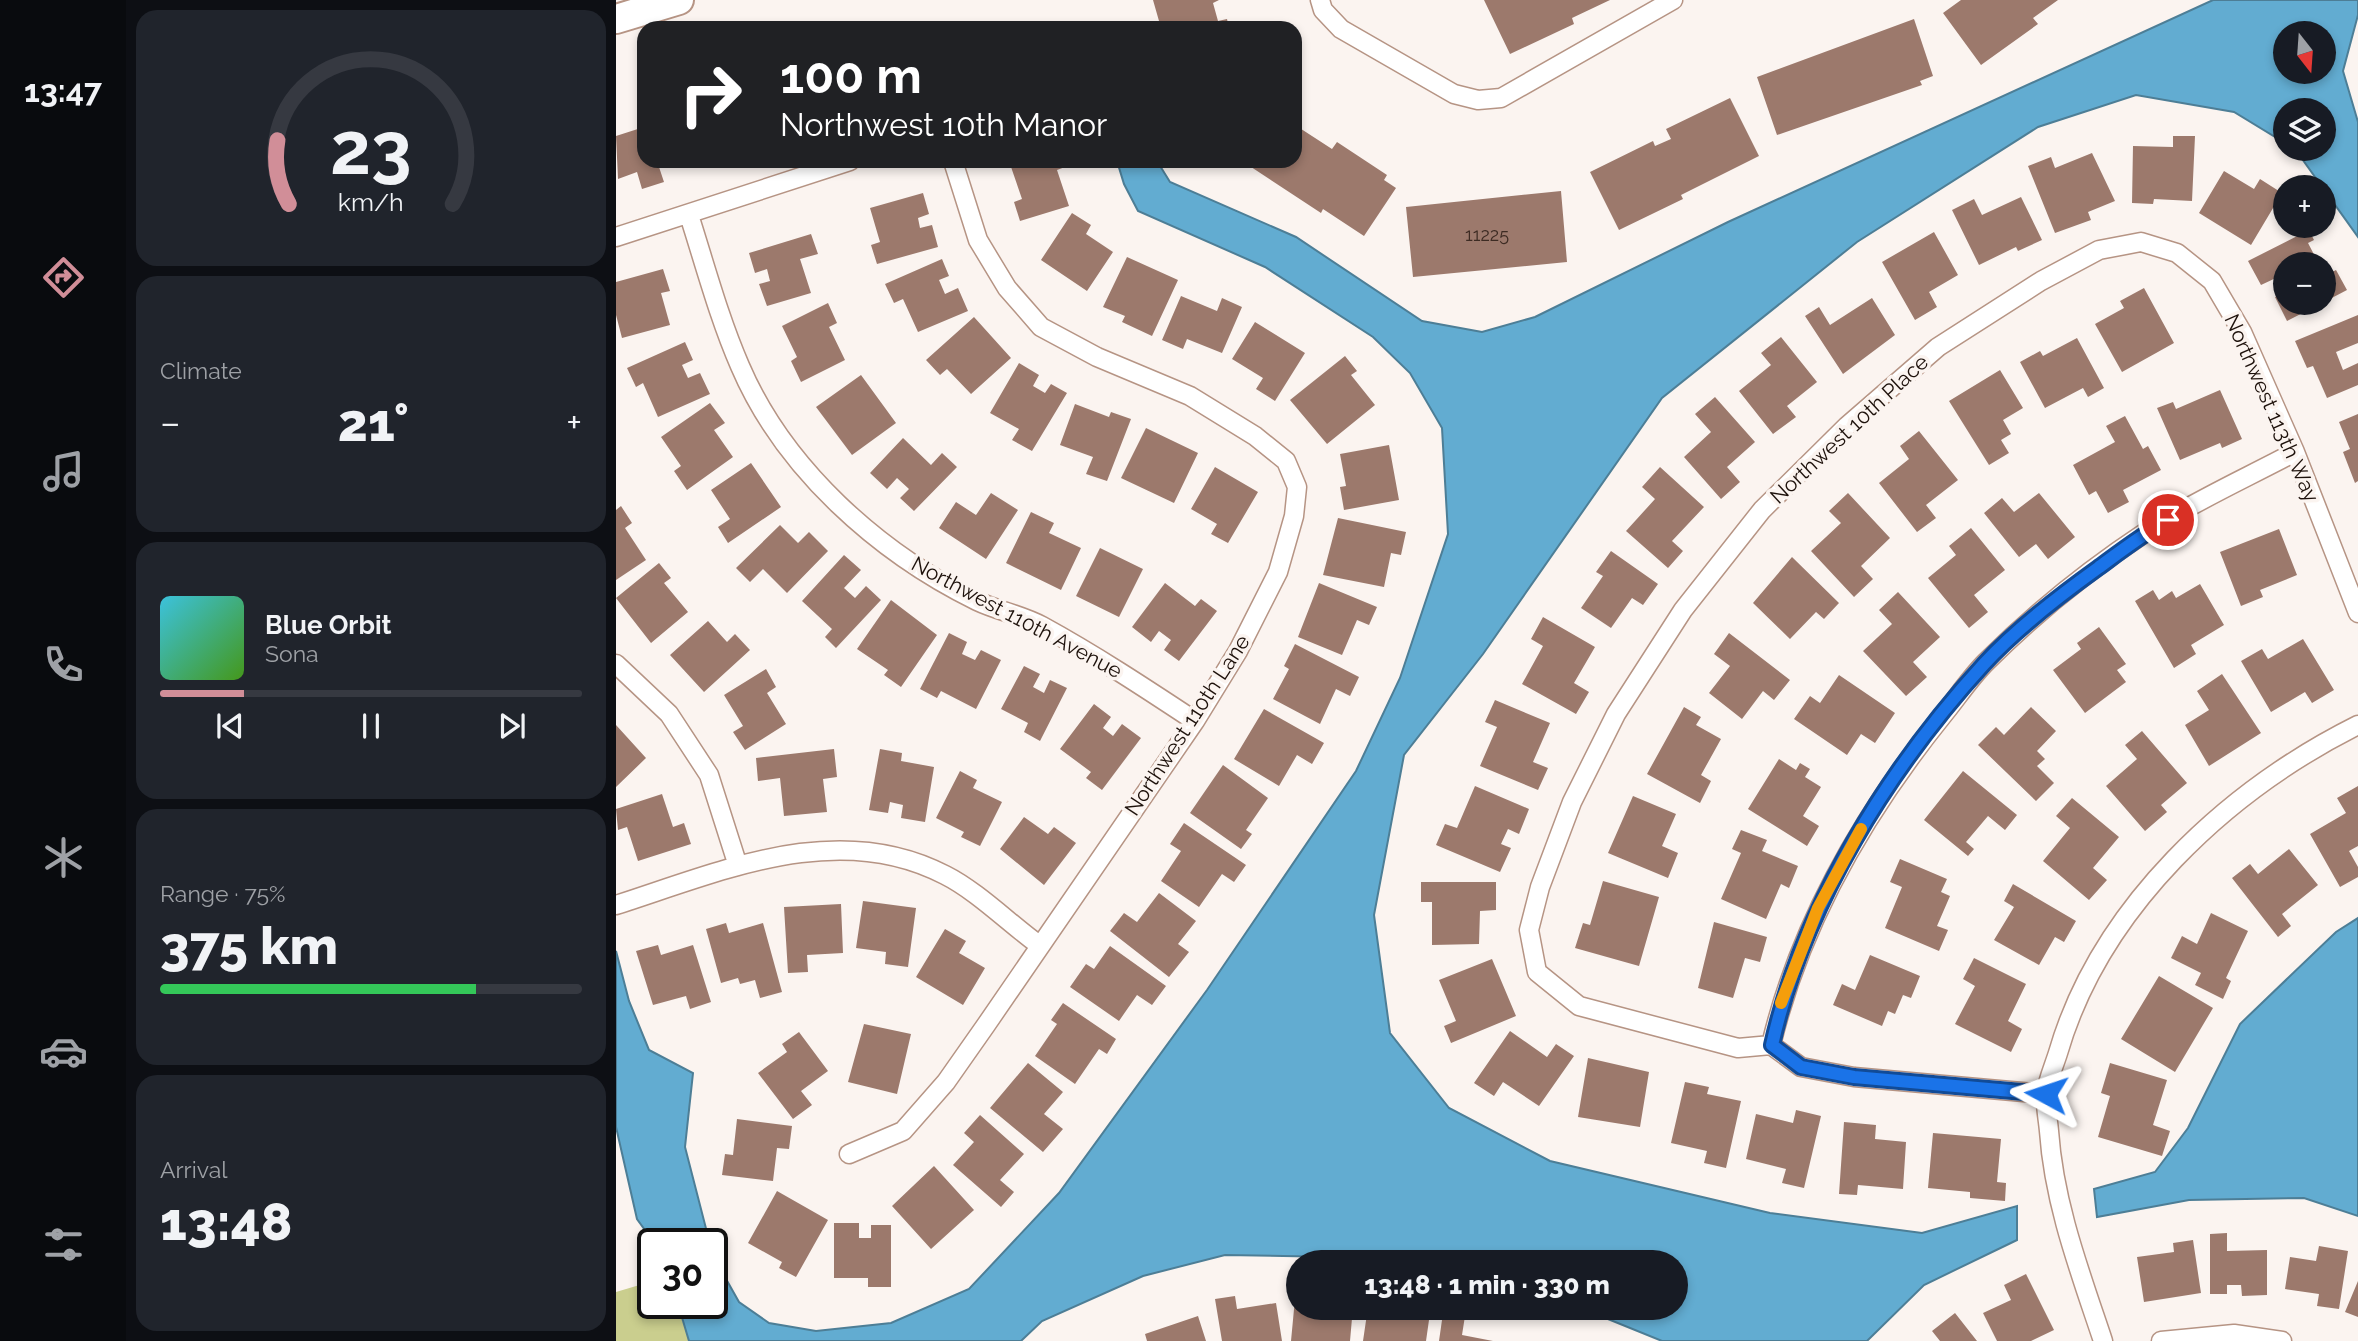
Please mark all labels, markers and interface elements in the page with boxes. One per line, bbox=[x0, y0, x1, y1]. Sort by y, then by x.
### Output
north arrow bbox=[2273, 21, 2336, 84]
map controls bbox=[2273, 21, 2336, 315]
text: 100 m bbox=[780, 47, 922, 104]
icon: right bbox=[665, 49, 756, 140]
text: 13:47 bbox=[24, 72, 102, 109]
button: layers bbox=[2273, 98, 2336, 161]
text: 23 bbox=[330, 106, 412, 191]
text: Northwest 10th Manor bbox=[780, 106, 1107, 143]
button: + bbox=[2273, 175, 2336, 238]
text: km/h bbox=[338, 187, 404, 217]
house number: 11225 bbox=[1465, 224, 1509, 245]
button: − bbox=[2273, 252, 2336, 315]
icon: directions bbox=[39, 253, 88, 302]
street label: Northwest 113th Way bbox=[2219, 310, 2325, 506]
street label: Northwest 10th Place bbox=[1765, 349, 1933, 509]
text: Climate bbox=[160, 357, 242, 384]
text: 21° bbox=[338, 392, 409, 453]
text: − bbox=[160, 400, 180, 445]
text: + bbox=[566, 400, 582, 445]
icon: music bbox=[39, 447, 88, 496]
pin bbox=[2138, 490, 2198, 550]
icon: arrive bbox=[2149, 501, 2187, 539]
street label: Northwest 110th Avenue bbox=[907, 551, 1127, 683]
text: Blue Orbit bbox=[265, 610, 392, 640]
street label: Northwest 110th Lane bbox=[1119, 630, 1255, 820]
icon: phone bbox=[39, 640, 88, 689]
text: Sona bbox=[265, 640, 319, 667]
icon: previous bbox=[211, 707, 249, 745]
icon: pause bbox=[352, 707, 390, 745]
icon: next bbox=[493, 707, 531, 745]
icon: climate bbox=[39, 833, 88, 882]
text: Range · 75% bbox=[160, 880, 285, 907]
text: 375 km bbox=[160, 915, 338, 976]
icon: car bbox=[39, 1027, 88, 1076]
position arrow bbox=[2009, 1057, 2083, 1131]
text: Arrival bbox=[160, 1156, 227, 1183]
text: 13:48 bbox=[160, 1191, 292, 1252]
icon: filters bbox=[39, 1220, 88, 1269]
speed limit sign: 30 bbox=[637, 1228, 728, 1319]
text: 13:48 · 1 min · 330 m bbox=[1364, 1270, 1610, 1300]

